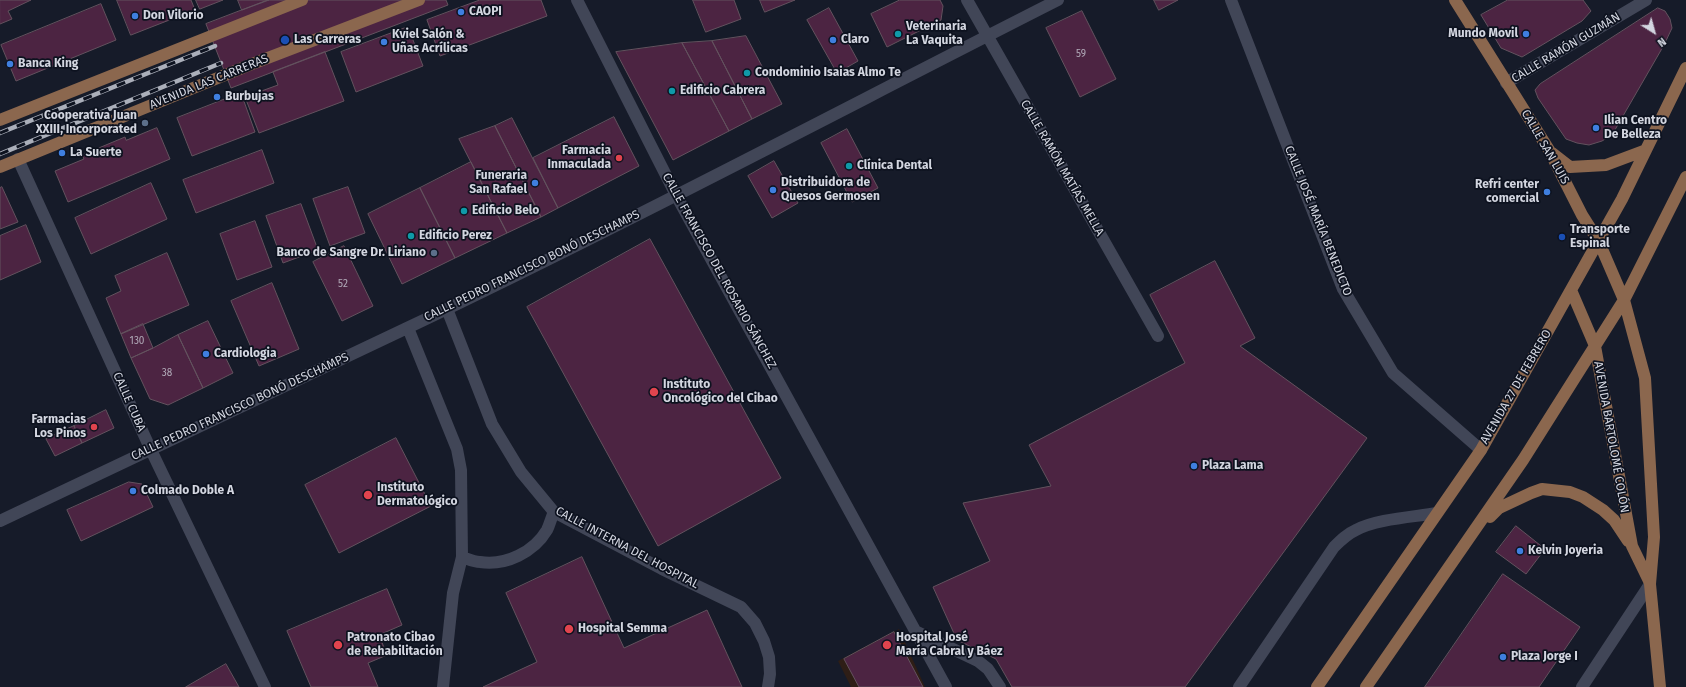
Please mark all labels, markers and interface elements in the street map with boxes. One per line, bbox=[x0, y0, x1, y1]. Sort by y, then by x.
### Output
place label: CAOPI bbox=[469, 5, 502, 19]
marker: CAOPI bbox=[456, 7, 466, 17]
place label: Don Vilorio bbox=[143, 9, 204, 23]
street label: CALLE RAMÓN GUZMÁN bbox=[1509, 10, 1623, 86]
marker: Don Vilorio bbox=[130, 11, 140, 21]
north arrow bbox=[1634, 12, 1674, 52]
place label: Veterinaria La Vaquita bbox=[906, 20, 967, 48]
place label: Mundo Movil bbox=[1448, 27, 1518, 41]
place label: Kviel Salón & Uñas Acrílicas bbox=[392, 28, 468, 56]
marker: Veterinaria La Vaquita bbox=[893, 29, 903, 39]
marker: Mundo Movil bbox=[1521, 29, 1531, 39]
place label: Las Carreras bbox=[294, 33, 361, 47]
place label: Claro bbox=[841, 33, 869, 47]
marker: Las Carreras bbox=[279, 34, 291, 46]
marker: Claro bbox=[828, 35, 838, 45]
text: N bbox=[1655, 35, 1668, 49]
marker: Kviel Salón & Uñas Acrílicas bbox=[379, 37, 389, 47]
house number: 59 bbox=[1076, 48, 1086, 60]
street label: AVENIDA LAS CARRERAS bbox=[147, 52, 271, 112]
place label: Banca King bbox=[18, 57, 78, 71]
marker: Banca King bbox=[5, 59, 15, 69]
place label: Condominio Isaias Almo Te bbox=[755, 66, 901, 80]
marker: Condominio Isaias Almo Te bbox=[742, 68, 752, 78]
place label: Edificio Cabrera bbox=[680, 84, 765, 98]
marker: Edificio Cabrera bbox=[667, 86, 677, 96]
place label: Burbujas bbox=[225, 90, 274, 104]
marker: Burbujas bbox=[212, 92, 222, 102]
street label: CALLE RAMÓN MATÍAS MELLA bbox=[1017, 97, 1107, 239]
street label: CALLE SAN LUIS bbox=[1518, 107, 1572, 187]
place label: Cooperativa Juan XXIII, Incorporated bbox=[36, 109, 137, 137]
place label: Ilian Centro De Belleza bbox=[1604, 114, 1667, 142]
marker: Cooperativa Juan XXIII, Incorporated bbox=[140, 118, 150, 128]
marker: Ilian Centro De Belleza bbox=[1591, 123, 1601, 133]
place label: Farmacia Inmaculada bbox=[547, 144, 611, 172]
street label: CALLE JOSÉ MARÍA BENEDICTO bbox=[1281, 144, 1355, 298]
place label: La Suerte bbox=[70, 146, 122, 160]
marker: La Suerte bbox=[57, 148, 67, 158]
marker: Farmacia Inmaculada bbox=[614, 153, 624, 163]
place label: Clínica Dental bbox=[857, 159, 932, 173]
marker: Clínica Dental bbox=[844, 161, 854, 171]
place label: Funeraria San Rafael bbox=[469, 169, 527, 197]
street label: CALLE FRANCISCO DEL ROSARIO SÁNCHEZ bbox=[659, 171, 779, 371]
place label: Distribuidora de Quesos Germosen bbox=[781, 176, 880, 204]
marker: Funeraria San Rafael bbox=[530, 178, 540, 188]
place label: Refri center comercial bbox=[1475, 178, 1539, 206]
marker: Distribuidora de Quesos Germosen bbox=[768, 185, 778, 195]
marker: Refri center comercial bbox=[1542, 187, 1552, 197]
place label: Edificio Belo bbox=[472, 204, 539, 218]
marker: Edificio Belo bbox=[459, 206, 469, 216]
street label: CALLE PEDRO FRANCISCO BONÓ DESCHAMPS bbox=[422, 207, 642, 325]
place label: Transporte Espinal bbox=[1570, 223, 1630, 251]
place label: Edificio Perez bbox=[419, 229, 492, 243]
marker: Edificio Perez bbox=[406, 231, 416, 241]
marker: Transporte Espinal bbox=[1557, 232, 1567, 242]
place label: Banco de Sangre Dr. Liriano bbox=[277, 246, 426, 260]
marker: Banco de Sangre Dr. Liriano bbox=[429, 248, 439, 258]
house number: 52 bbox=[338, 278, 348, 290]
street label: AVENIDA 27 DE FEBRERO bbox=[1477, 327, 1555, 447]
house number: 130 bbox=[130, 335, 144, 347]
place label: Cardiologia bbox=[214, 347, 276, 361]
marker: Cardiologia bbox=[201, 349, 211, 359]
street label: CALLE PEDRO FRANCISCO BONÓ DESCHAMPS bbox=[129, 350, 351, 464]
street label: AVENIDA BARTOLOMÉ COLÓN bbox=[1591, 360, 1631, 514]
house number: 38 bbox=[162, 367, 172, 379]
street label: CALLE CUBA bbox=[109, 370, 149, 434]
place label: Instituto Oncológico del Cibao bbox=[663, 378, 778, 406]
marker: Instituto Oncológico del Cibao bbox=[648, 386, 660, 398]
place label: Farmacias Los Pinos bbox=[31, 413, 86, 441]
marker: Farmacias Los Pinos bbox=[89, 422, 99, 432]
place label: Plaza Lama bbox=[1202, 459, 1263, 473]
marker: Plaza Lama bbox=[1189, 461, 1199, 471]
place label: Instituto Dermatológico bbox=[377, 481, 457, 509]
place label: Colmado Doble A bbox=[141, 484, 234, 498]
marker: Colmado Doble A bbox=[128, 486, 138, 496]
marker: Instituto Dermatológico bbox=[362, 489, 374, 501]
street label: CALLE INTERNA DEL HOSPITAL bbox=[553, 504, 701, 592]
place label: Kelvin Joyeria bbox=[1528, 544, 1603, 558]
marker: Kelvin Joyeria bbox=[1515, 546, 1525, 556]
place label: Hospital Semma bbox=[578, 622, 667, 636]
marker: Hospital Semma bbox=[563, 623, 575, 635]
place label: Patronato Cibao de Rehabilitación bbox=[347, 631, 443, 659]
place label: Hospital José María Cabral y Báez bbox=[896, 631, 1002, 659]
marker: Patronato Cibao de Rehabilitación bbox=[332, 639, 344, 651]
marker: Hospital José María Cabral y Báez bbox=[881, 639, 893, 651]
place label: Plaza Jorge I bbox=[1511, 650, 1578, 664]
marker: Plaza Jorge I bbox=[1498, 652, 1508, 662]

